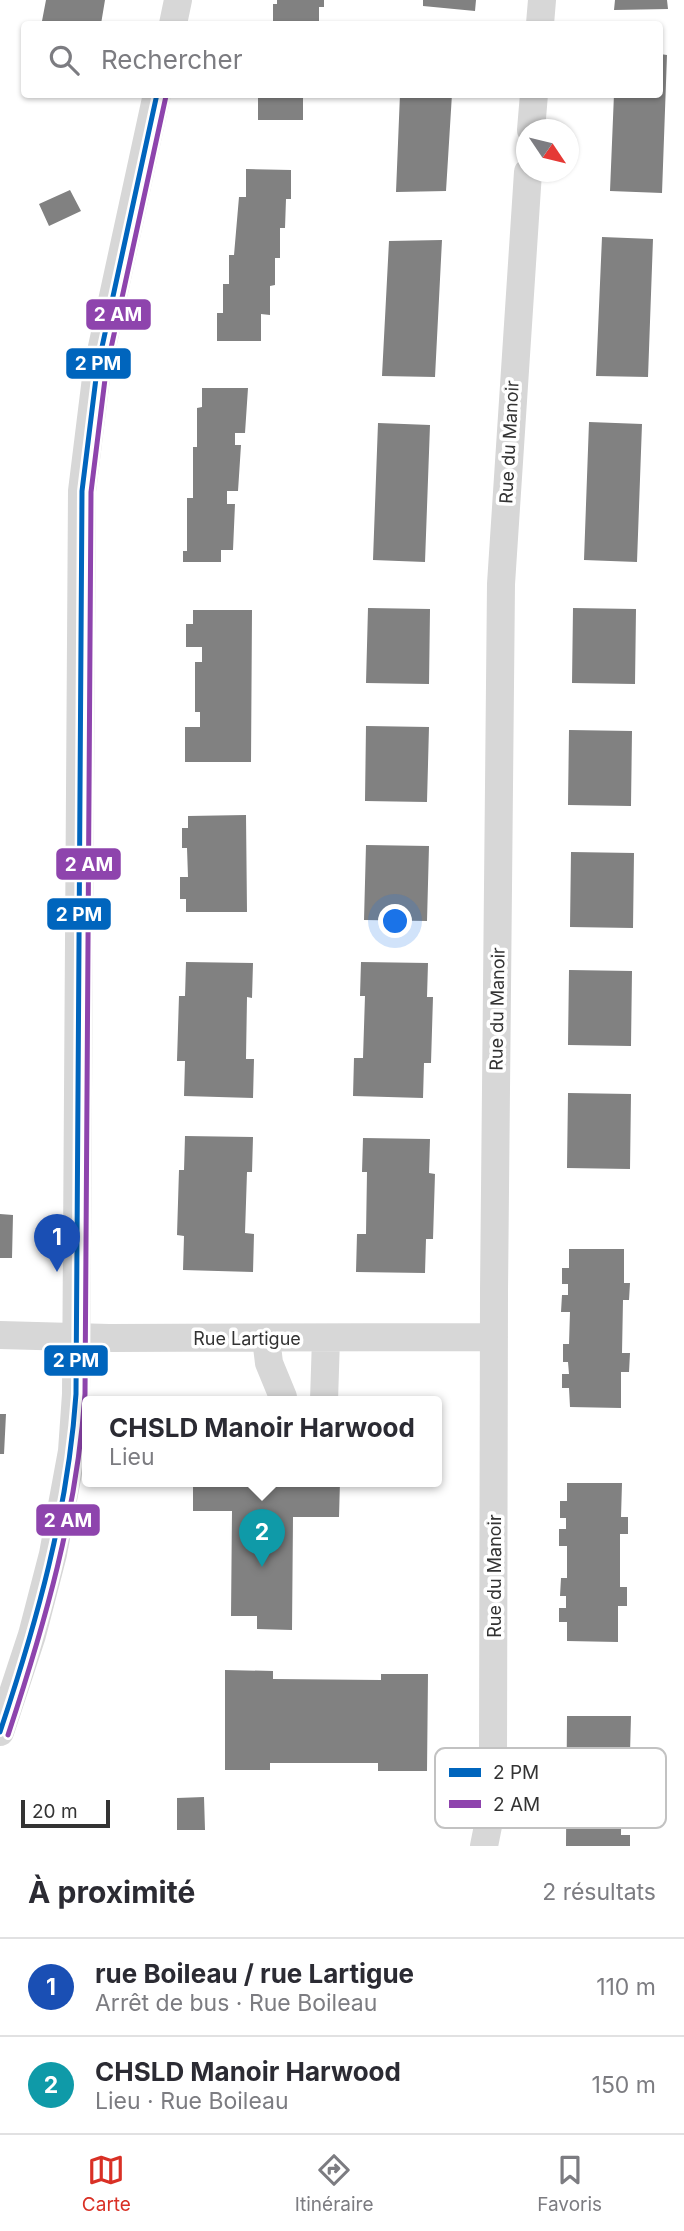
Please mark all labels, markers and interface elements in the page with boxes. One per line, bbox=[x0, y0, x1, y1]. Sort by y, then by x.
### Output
search box bbox=[21, 21, 663, 98]
icon: search bbox=[45, 41, 83, 79]
text: Rechercher bbox=[101, 44, 242, 75]
north arrow bbox=[516, 119, 579, 182]
line badge: 2 AM bbox=[85, 298, 152, 331]
text: 2 AM bbox=[94, 303, 142, 326]
line badge: 2 PM bbox=[65, 347, 132, 380]
text: 2 PM bbox=[75, 352, 121, 375]
street label: Rue du Manoir bbox=[495, 380, 523, 504]
line badge: 2 AM bbox=[55, 847, 122, 881]
text: 2 AM bbox=[65, 853, 113, 876]
line badge: 2 PM bbox=[46, 897, 112, 931]
text: 2 PM bbox=[56, 903, 102, 926]
your location bbox=[378, 904, 412, 938]
street label: Rue du Manoir bbox=[485, 947, 509, 1071]
pin: 1 bbox=[34, 1214, 80, 1272]
street label: Rue Lartigue bbox=[193, 1328, 301, 1349]
line badge: 2 PM bbox=[43, 1344, 109, 1377]
text: 2 PM bbox=[53, 1349, 99, 1372]
popup bbox=[82, 1396, 442, 1487]
text: CHSLD Manoir Harwood bbox=[109, 1412, 415, 1443]
text: Lieu bbox=[109, 1443, 155, 1471]
line badge: 2 AM bbox=[35, 1503, 101, 1537]
text: 2 AM bbox=[44, 1509, 92, 1532]
pin: 2 bbox=[239, 1509, 285, 1567]
street label: Rue du Manoir bbox=[484, 1514, 505, 1638]
legend bbox=[435, 1748, 666, 1828]
text: 2 PM bbox=[493, 1761, 539, 1784]
text: 2 AM bbox=[493, 1793, 540, 1816]
scale bar bbox=[21, 1797, 110, 1829]
text: 20 m bbox=[32, 1800, 78, 1823]
text: À proximité bbox=[28, 1874, 195, 1910]
text: 2 résultats bbox=[542, 1878, 656, 1906]
text: rue Boileau / rue Lartigue bbox=[95, 1958, 414, 1989]
text: 1 bbox=[46, 1973, 56, 2001]
text: 110 m bbox=[596, 1973, 656, 2001]
text: Arrêt de bus · Rue Boileau bbox=[95, 1989, 377, 2017]
text: CHSLD Manoir Harwood bbox=[95, 2056, 401, 2087]
text: 2 bbox=[44, 2071, 58, 2099]
text: 150 m bbox=[592, 2071, 656, 2099]
text: Lieu · Rue Boileau bbox=[95, 2087, 289, 2115]
tab: Carte bbox=[82, 2151, 131, 2216]
tab: Itinéraire bbox=[295, 2151, 374, 2216]
tab: Favoris bbox=[537, 2151, 602, 2216]

